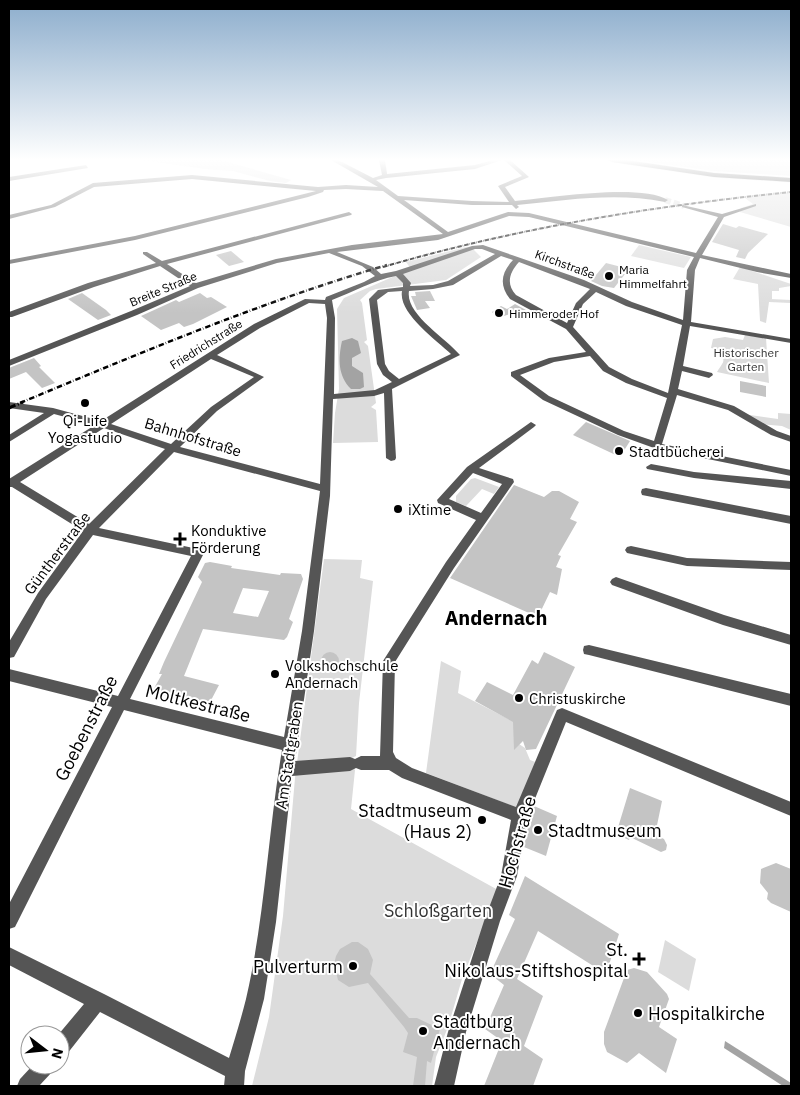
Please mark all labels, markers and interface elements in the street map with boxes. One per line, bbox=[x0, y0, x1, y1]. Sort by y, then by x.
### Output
street label: Kirchstraße bbox=[533, 246, 597, 282]
place label: Maria Himmelfahrt bbox=[619, 262, 687, 291]
street label: Breite Straße bbox=[127, 268, 199, 310]
marker: Maria Himmelfahrt bbox=[603, 270, 615, 282]
place label: Himmeroder Hof bbox=[509, 306, 599, 321]
marker: Himmeroder Hof bbox=[493, 307, 505, 319]
street label: Friedrichstraße bbox=[167, 316, 245, 372]
park label: Historischer Garten bbox=[713, 345, 779, 374]
marker: Qi-Life Yogastudio bbox=[79, 397, 91, 409]
place label: Qi-Life Yogastudio bbox=[48, 411, 122, 447]
street label: Bahnhofstraße bbox=[142, 413, 244, 461]
place label: Stadtbücherei bbox=[629, 442, 724, 461]
marker: Stadtbücherei bbox=[613, 445, 625, 457]
place label: iXtime bbox=[408, 500, 451, 519]
marker: iXtime bbox=[392, 503, 404, 515]
street label: Güntherstraße bbox=[20, 508, 94, 598]
place label: Konduktive Förderung bbox=[191, 521, 267, 557]
marker: Konduktive Förderung bbox=[173, 532, 187, 546]
district label: Andernach bbox=[445, 604, 547, 631]
place label: Volkshochschule Andernach bbox=[285, 656, 398, 692]
marker: Volkshochschule Andernach bbox=[269, 668, 281, 680]
street label: Goebenstraße bbox=[50, 671, 123, 785]
street label: Moltkestraße bbox=[143, 679, 253, 727]
place label: Christuskirche bbox=[529, 689, 626, 708]
marker: Christuskirche bbox=[513, 692, 525, 704]
street label: Am Stadtgraben bbox=[271, 700, 307, 810]
street label: Hochstraße bbox=[493, 793, 541, 891]
place label: Stadtmuseum (Haus 2) bbox=[358, 799, 472, 843]
marker: Stadtmuseum (Haus 2) bbox=[476, 814, 488, 826]
place label: Stadtmuseum bbox=[548, 819, 662, 842]
marker: Stadtmuseum bbox=[532, 824, 544, 836]
park label: Schloßgarten bbox=[384, 899, 492, 922]
place label: St. Nikolaus-Stiftshospital bbox=[444, 938, 628, 982]
marker: St. Nikolaus-Stiftshospital bbox=[632, 952, 646, 966]
place label: Pulverturm bbox=[253, 955, 343, 978]
marker: Pulverturm bbox=[347, 960, 359, 972]
place label: Hospitalkirche bbox=[648, 1002, 765, 1025]
marker: Hospitalkirche bbox=[632, 1007, 644, 1019]
place label: Stadtburg Andernach bbox=[433, 1010, 521, 1054]
north arrow bbox=[20, 1025, 70, 1075]
marker: Stadtburg Andernach bbox=[417, 1025, 429, 1037]
text: N bbox=[47, 1046, 68, 1061]

